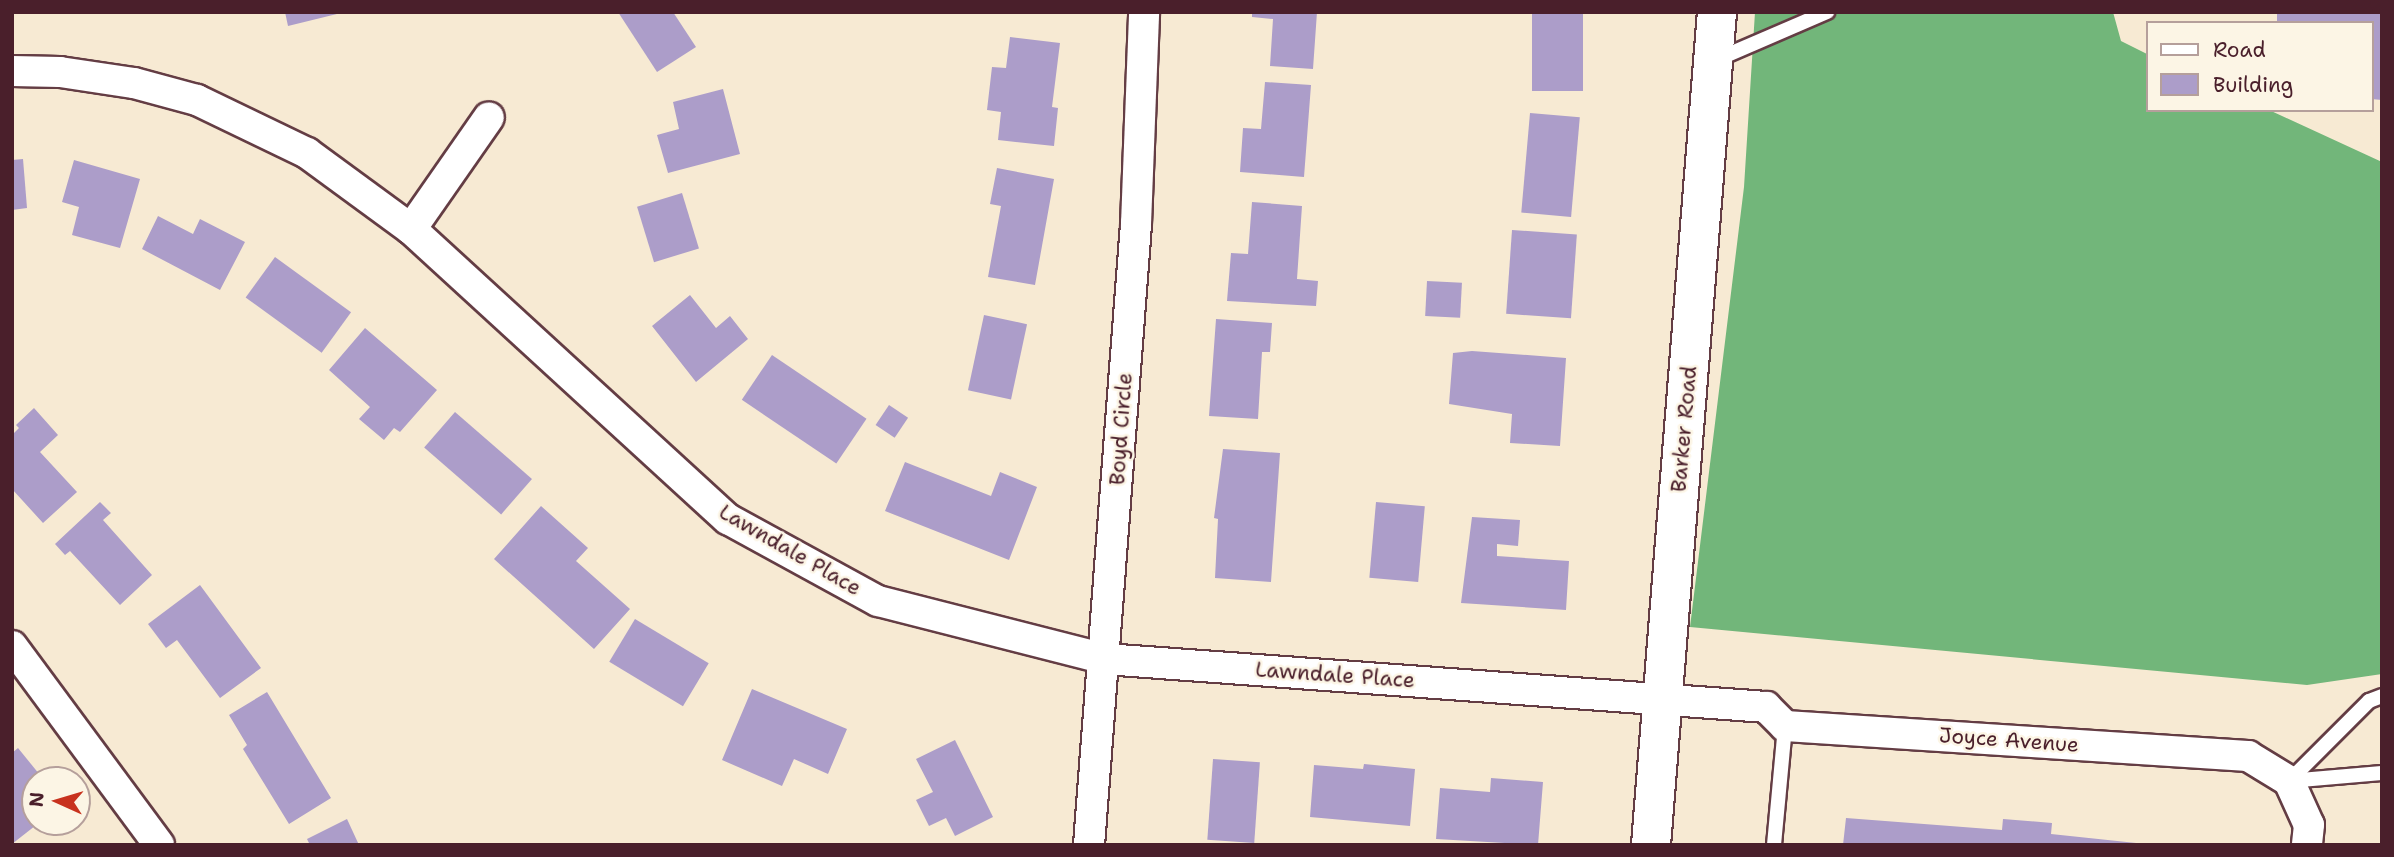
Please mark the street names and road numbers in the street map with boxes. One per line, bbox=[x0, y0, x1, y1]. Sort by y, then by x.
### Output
street label: Barker Road bbox=[1666, 365, 1702, 493]
street label: Boyd Circle bbox=[1105, 372, 1137, 486]
street label: Lawndale Place bbox=[715, 499, 865, 601]
street label: Lawndale Place bbox=[1254, 657, 1416, 693]
street label: Joyce Avenue bbox=[1938, 723, 2080, 757]

